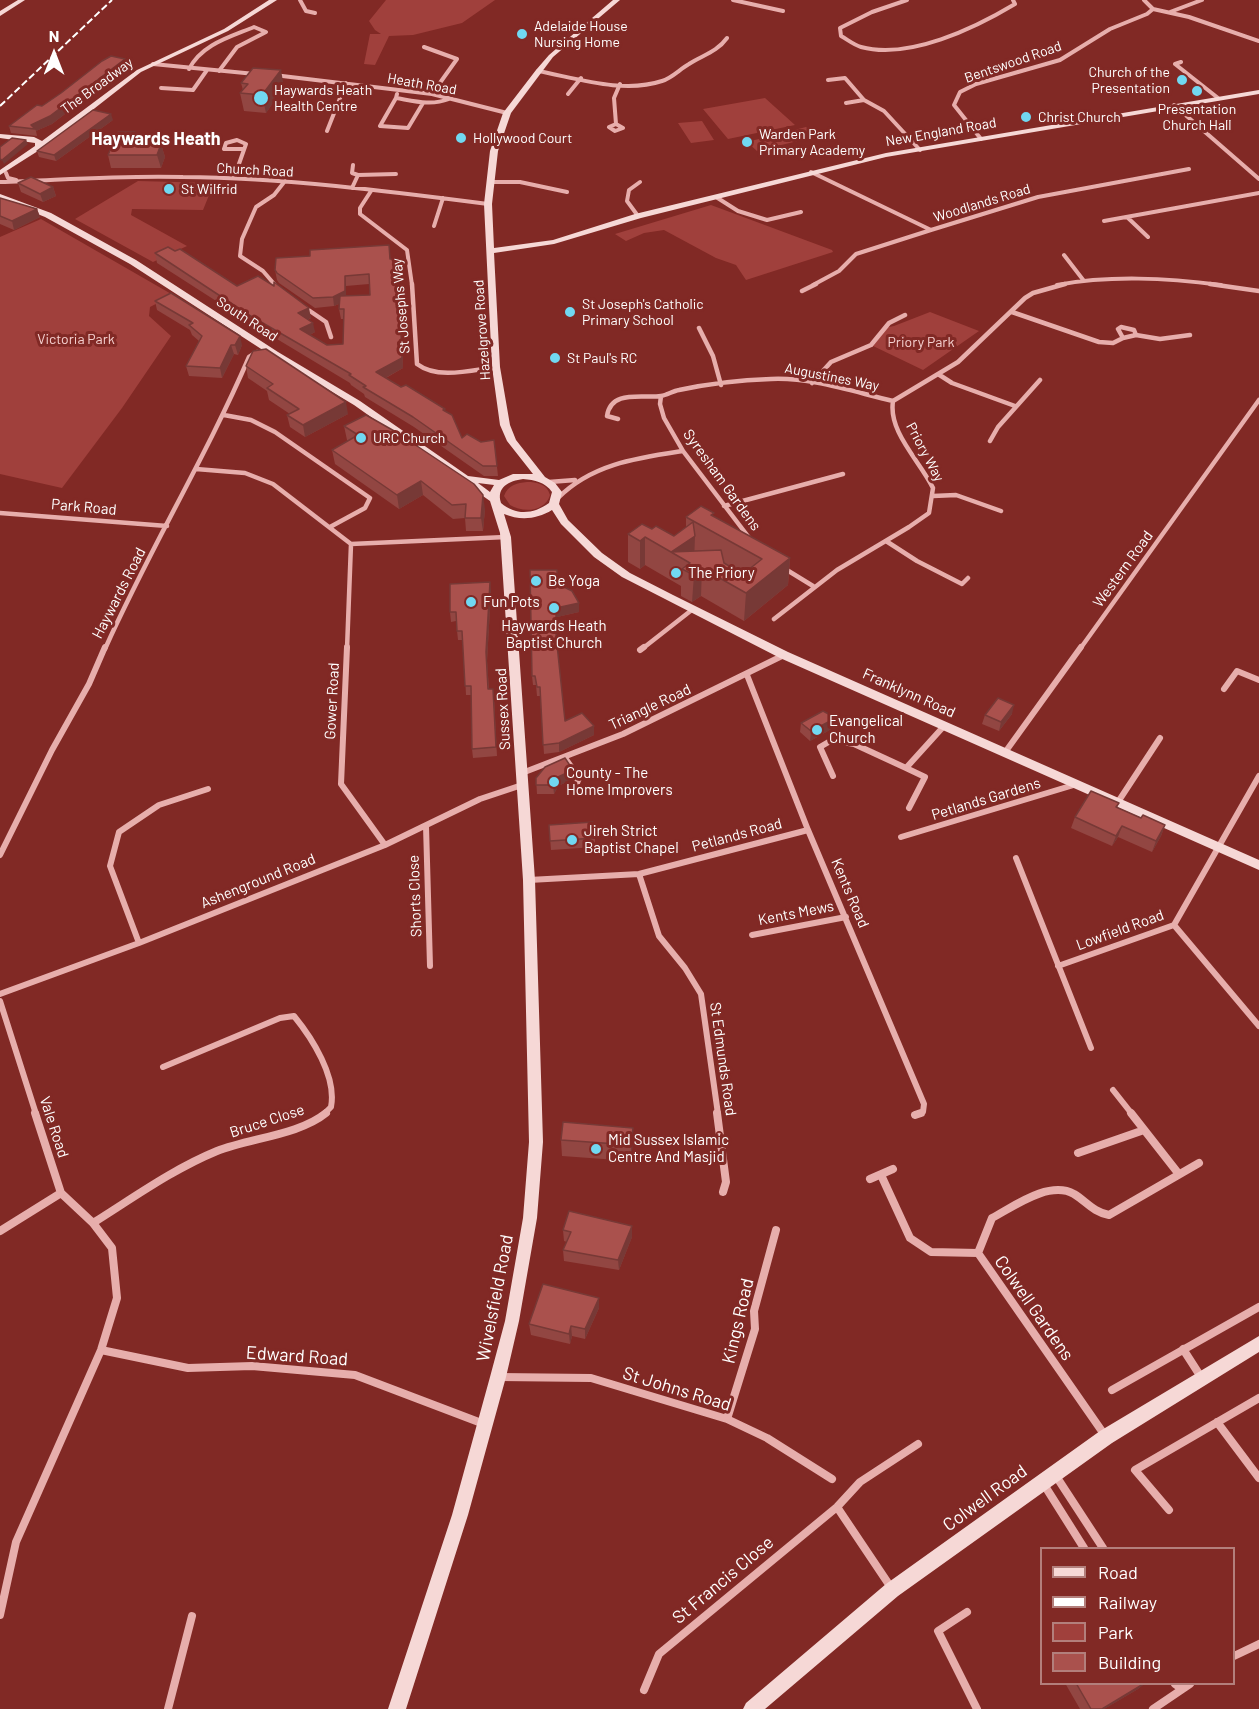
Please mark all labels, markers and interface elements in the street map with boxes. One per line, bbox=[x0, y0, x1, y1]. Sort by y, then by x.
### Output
place label: Adelaide House Nursing Home bbox=[534, 18, 628, 50]
north arrow bbox=[24, 24, 84, 84]
text: N bbox=[49, 26, 59, 45]
marker: Adelaide House Nursing Home bbox=[515, 27, 529, 41]
street label: Bentswood Road bbox=[962, 38, 1064, 86]
street label: The Broadway bbox=[58, 54, 136, 118]
place label: Church of the Presentation bbox=[1088, 64, 1170, 96]
street label: Heath Road bbox=[386, 70, 458, 98]
marker: Church of the Presentation bbox=[1175, 73, 1189, 87]
place label: Haywards Heath Health Centre bbox=[274, 82, 372, 114]
marker: Presentation Church Hall bbox=[1190, 84, 1204, 98]
marker: Haywards Heath Health Centre bbox=[252, 89, 270, 107]
place label: Presentation Church Hall bbox=[1158, 101, 1236, 134]
place label: Christ Church bbox=[1038, 109, 1121, 125]
marker: Christ Church bbox=[1019, 110, 1033, 124]
street label: New England Road bbox=[884, 114, 998, 150]
place label: Warden Park Primary Academy bbox=[759, 126, 865, 158]
district label: Haywards Heath bbox=[91, 128, 221, 150]
place label: Hollywood Court bbox=[473, 130, 572, 146]
marker: Hollywood Court bbox=[454, 131, 468, 145]
marker: Warden Park Primary Academy bbox=[740, 135, 754, 149]
street label: Church Road bbox=[216, 160, 294, 180]
street label: Woodlands Road bbox=[932, 180, 1032, 226]
place label: St Wilfrid bbox=[181, 181, 237, 197]
marker: St Wilfrid bbox=[162, 182, 176, 196]
street label: St Josephs Way bbox=[388, 257, 414, 355]
street label: Hazelgrove Road bbox=[470, 279, 494, 381]
street label: South Road bbox=[213, 293, 281, 345]
place label: St Joseph's Catholic Primary School bbox=[582, 296, 704, 328]
marker: St Joseph's Catholic Primary School bbox=[563, 305, 577, 319]
park label: Victoria Park bbox=[37, 331, 115, 347]
park label: Priory Park bbox=[888, 334, 954, 350]
place label: St Paul's RC bbox=[567, 350, 637, 366]
marker: St Paul's RC bbox=[548, 351, 562, 365]
street label: Augustines Way bbox=[783, 360, 881, 394]
street label: Priory Way bbox=[902, 420, 948, 484]
street label: Syresham Gardens bbox=[679, 426, 765, 534]
place label: URC Church bbox=[373, 430, 445, 446]
marker: URC Church bbox=[354, 431, 368, 445]
street label: Park Road bbox=[51, 495, 117, 519]
street label: Western Road bbox=[1089, 527, 1157, 611]
street label: Haywards Road bbox=[88, 545, 150, 641]
place label: The Priory bbox=[688, 564, 755, 582]
marker: The Priory bbox=[669, 566, 683, 580]
place label: Be Yoga bbox=[548, 572, 600, 590]
marker: Be Yoga bbox=[529, 574, 543, 588]
place label: Fun Pots bbox=[483, 593, 540, 611]
marker: Fun Pots bbox=[464, 595, 478, 609]
marker: Haywards Heath Baptist Church bbox=[547, 601, 561, 615]
place label: Haywards Heath Baptist Church bbox=[501, 617, 607, 652]
street label: Gower Road bbox=[321, 662, 343, 740]
street label: Franklynn Road bbox=[860, 664, 958, 722]
street label: Sussex Road bbox=[492, 668, 514, 750]
street label: Triangle Road bbox=[606, 680, 694, 734]
place label: Evangelical Church bbox=[829, 712, 903, 747]
marker: Evangelical Church bbox=[810, 723, 824, 737]
place label: County - The Home Improvers bbox=[566, 764, 673, 799]
street label: Petlands Gardens bbox=[929, 774, 1043, 824]
marker: County - The Home Improvers bbox=[547, 775, 561, 789]
street label: Petlands Road bbox=[690, 814, 784, 856]
place label: Jireh Strict Baptist Chapel bbox=[584, 822, 679, 857]
marker: Jireh Strict Baptist Chapel bbox=[565, 833, 579, 847]
street label: Ashenground Road bbox=[198, 850, 318, 912]
street label: Shorts Close bbox=[405, 855, 425, 937]
street label: Kents Road bbox=[827, 855, 873, 931]
street label: Kents Mews bbox=[757, 897, 835, 929]
street label: Lowfield Road bbox=[1074, 906, 1166, 954]
street label: St Edmunds Road bbox=[706, 1001, 740, 1117]
street label: Vale Road bbox=[36, 1094, 72, 1160]
street label: Bruce Close bbox=[227, 1100, 307, 1142]
place label: Mid Sussex Islamic Centre And Masjid bbox=[608, 1131, 729, 1166]
marker: Mid Sussex Islamic Centre And Masjid bbox=[589, 1142, 603, 1156]
street label: Wivelsfield Road bbox=[472, 1233, 518, 1363]
street label: Colwell Gardens bbox=[990, 1251, 1078, 1365]
street label: Kings Road bbox=[718, 1276, 758, 1366]
street label: Edward Road bbox=[245, 1342, 349, 1370]
street label: St Johns Road bbox=[620, 1362, 734, 1416]
street label: Colwell Road bbox=[939, 1460, 1031, 1536]
street label: St Francis Close bbox=[668, 1531, 778, 1629]
legend bbox=[1040, 1547, 1235, 1685]
text: Road bbox=[1098, 1561, 1138, 1583]
text: Railway bbox=[1098, 1591, 1157, 1613]
text: Park bbox=[1098, 1621, 1133, 1643]
text: Building bbox=[1098, 1651, 1161, 1673]

